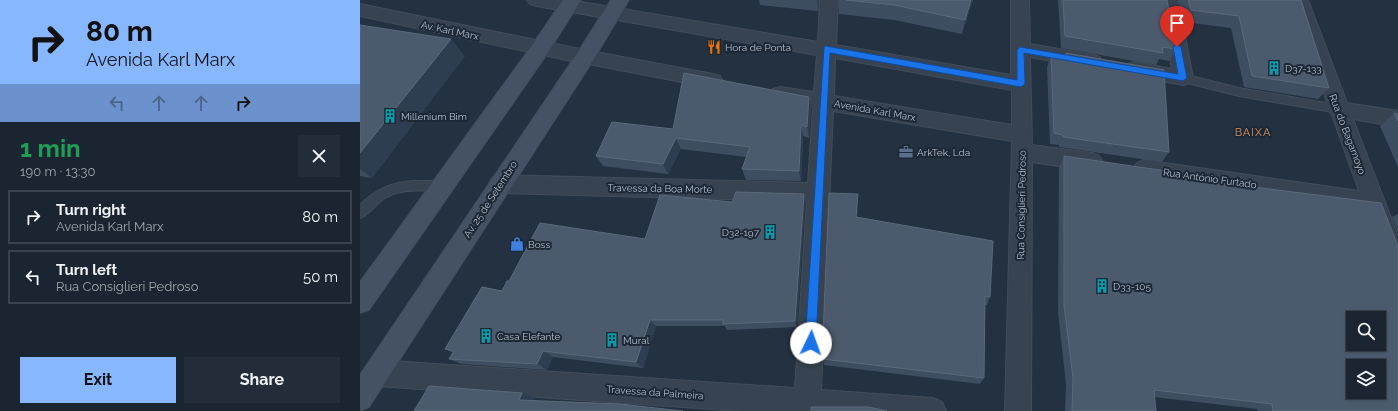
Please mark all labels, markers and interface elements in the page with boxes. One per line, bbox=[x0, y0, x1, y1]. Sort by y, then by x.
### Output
pin bbox=[1160, 6, 1194, 47]
icon: arrive bbox=[1166, 12, 1188, 34]
text: 80 m bbox=[86, 15, 153, 48]
icon: right bbox=[20, 16, 72, 68]
street label: Av. Karl Marx bbox=[420, 19, 480, 42]
restaurant icon: Hora de Ponta bbox=[706, 39, 722, 55]
place label: Hora de Ponta bbox=[725, 42, 791, 53]
text: Avenida Karl Marx bbox=[86, 49, 235, 70]
building icon: D37-133 bbox=[1266, 60, 1282, 76]
place label: D37-133 bbox=[1285, 63, 1322, 74]
icon: left bbox=[106, 92, 128, 114]
icon: ahead bbox=[148, 92, 170, 114]
icon: ahead bbox=[190, 92, 212, 114]
icon: right bbox=[232, 92, 254, 114]
street label: Rua do Bagamoyo bbox=[1327, 93, 1368, 176]
street label: Avenida Karl Marx bbox=[833, 98, 917, 123]
building icon: Millenium Bim bbox=[382, 108, 398, 124]
place label: Millenium Bim bbox=[401, 111, 467, 122]
district label: BAIXA bbox=[1235, 126, 1271, 139]
text: 1 min bbox=[20, 134, 81, 163]
button: close bbox=[298, 135, 340, 177]
office icon: ArkTek, Lda bbox=[898, 144, 914, 160]
place label: ArkTek, Lda bbox=[917, 147, 970, 158]
street label: Rua Consiglieri Pedroso bbox=[1015, 150, 1028, 260]
street label: Av. 25 de Setembro bbox=[462, 159, 519, 240]
text: 190 m · 13:30 bbox=[20, 164, 95, 179]
street label: Rua António Furtado bbox=[1162, 166, 1257, 191]
street label: Travessa da Boa Morte bbox=[608, 182, 713, 195]
text: Turn right bbox=[56, 201, 126, 219]
icon: right bbox=[22, 206, 44, 228]
text: 80 m bbox=[302, 208, 338, 226]
text: Avenida Karl Marx bbox=[56, 219, 164, 234]
building icon: D32-197 bbox=[762, 224, 778, 240]
place label: D32-197 bbox=[722, 227, 760, 238]
shop icon: Boss bbox=[509, 236, 525, 252]
place label: Boss bbox=[528, 239, 550, 250]
text: Turn left bbox=[56, 261, 117, 279]
icon: left bbox=[22, 266, 44, 288]
text: 50 m bbox=[303, 268, 338, 286]
building icon: D33-105 bbox=[1094, 278, 1110, 294]
text: Rua Consiglieri Pedroso bbox=[56, 279, 198, 294]
place label: D33-105 bbox=[1113, 281, 1151, 292]
map controls bbox=[1346, 311, 1386, 399]
button: search bbox=[1346, 311, 1386, 351]
position arrow bbox=[790, 322, 832, 364]
building icon: Casa Elefante bbox=[478, 328, 494, 344]
place label: Casa Elefante bbox=[497, 331, 561, 342]
building icon: Mural bbox=[604, 332, 620, 348]
place label: Mural bbox=[623, 335, 650, 346]
button: Exit bbox=[20, 357, 176, 403]
button: Share bbox=[184, 357, 340, 403]
button: layers bbox=[1346, 359, 1386, 399]
street label: Travessa da Palmeira bbox=[606, 384, 704, 401]

